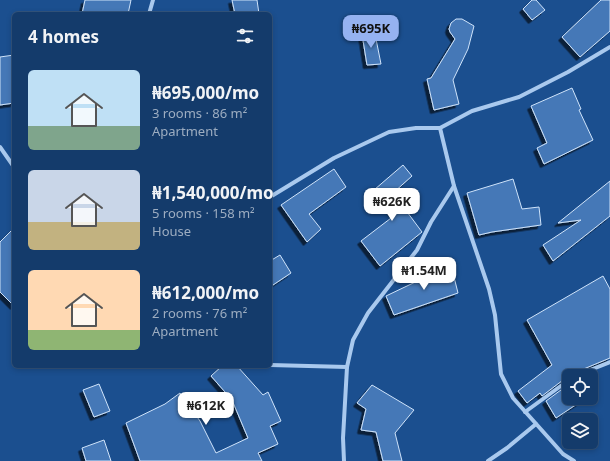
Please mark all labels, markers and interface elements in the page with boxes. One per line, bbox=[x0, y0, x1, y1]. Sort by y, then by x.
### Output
pin: ₦695K bbox=[343, 15, 399, 49]
text: ₦695K bbox=[352, 19, 390, 37]
text: 4 homes bbox=[28, 25, 99, 48]
icon: filters bbox=[234, 25, 256, 47]
text: ₦695,000/mo bbox=[152, 81, 259, 104]
icon: home bbox=[60, 86, 108, 134]
text: 3 rooms · 86 m² bbox=[152, 104, 247, 122]
text: Apartment bbox=[152, 122, 218, 140]
text: ₦1,540,000/mo bbox=[152, 181, 274, 204]
icon: home bbox=[60, 186, 108, 234]
pin: ₦626K bbox=[364, 188, 420, 222]
text: ₦626K bbox=[373, 192, 411, 210]
text: 5 rooms · 158 m² bbox=[152, 204, 255, 222]
text: House bbox=[152, 222, 191, 240]
pin: ₦1.54M bbox=[391, 257, 457, 291]
text: ₦1.54M bbox=[401, 261, 447, 279]
text: ₦612,000/mo bbox=[152, 281, 259, 304]
icon: home bbox=[60, 286, 108, 334]
text: 2 rooms · 76 m² bbox=[152, 304, 247, 322]
text: Apartment bbox=[152, 322, 218, 340]
map controls bbox=[562, 369, 598, 449]
button: locate bbox=[562, 369, 598, 405]
pin: ₦612K bbox=[178, 392, 234, 426]
text: ₦612K bbox=[187, 396, 225, 414]
button: layers bbox=[562, 413, 598, 449]

